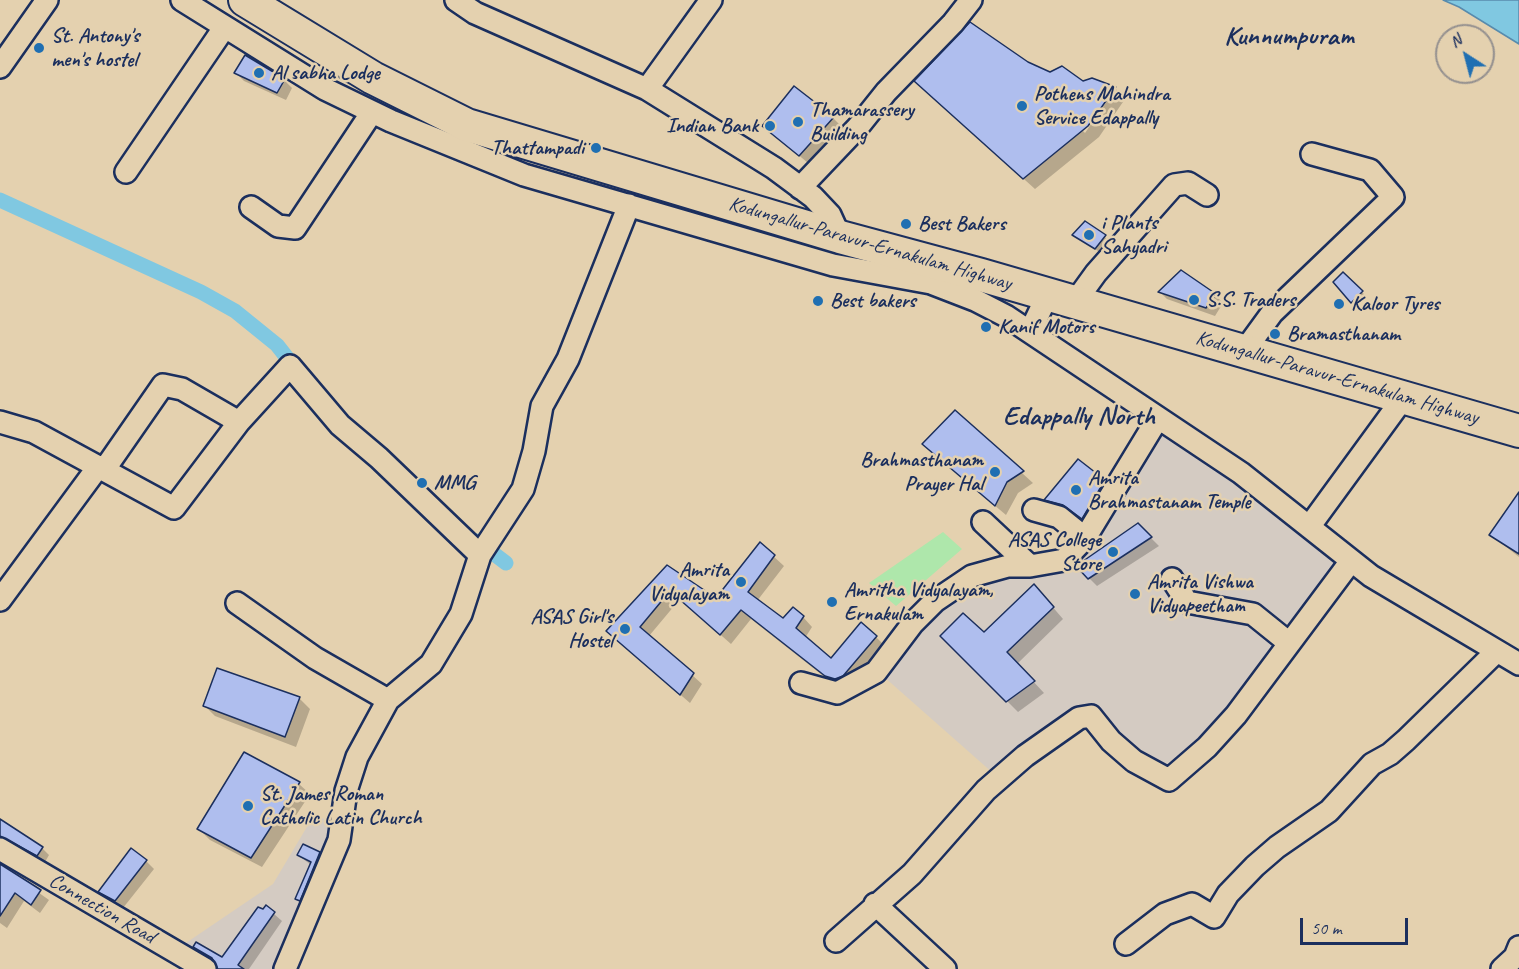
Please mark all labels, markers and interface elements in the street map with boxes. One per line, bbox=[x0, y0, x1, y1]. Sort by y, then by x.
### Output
district label: Kunnumpuram bbox=[1224, 21, 1354, 53]
place label: St. Antony's men's hostel bbox=[51, 23, 139, 73]
north arrow bbox=[1435, 24, 1495, 84]
text: N bbox=[1446, 30, 1465, 52]
marker: St. Antony's men's hostel bbox=[32, 41, 46, 55]
place label: Al sabha Lodge bbox=[271, 60, 380, 86]
marker: Al sabha Lodge bbox=[252, 66, 266, 80]
place label: Pothens Mahindra Service Edappally bbox=[1034, 81, 1170, 131]
place label: Thamarassery Building bbox=[810, 97, 914, 147]
marker: Pothens Mahindra Service Edappally bbox=[1015, 99, 1029, 113]
place label: Indian Bank bbox=[666, 113, 758, 139]
marker: Thamarassery Building bbox=[791, 115, 805, 129]
marker: Indian Bank bbox=[763, 119, 777, 133]
place label: Thattampadi bbox=[491, 135, 584, 161]
marker: Thattampadi bbox=[589, 141, 603, 155]
street label: Kodungallur-Paravur-Ernakulam Highway bbox=[726, 192, 1014, 296]
place label: i Plants Sahyadri bbox=[1101, 210, 1166, 260]
place label: Best Bakers bbox=[918, 211, 1006, 237]
marker: Best Bakers bbox=[899, 217, 913, 231]
marker: i Plants Sahyadri bbox=[1082, 228, 1096, 242]
place label: S.S. Traders bbox=[1206, 287, 1295, 313]
place label: Best bakers bbox=[830, 288, 916, 314]
place label: Kaloor Tyres bbox=[1351, 291, 1439, 317]
marker: S.S. Traders bbox=[1187, 293, 1201, 307]
marker: Best bakers bbox=[811, 294, 825, 308]
marker: Kaloor Tyres bbox=[1332, 297, 1346, 311]
place label: Kanif Motors bbox=[998, 314, 1095, 340]
marker: Kanif Motors bbox=[979, 320, 993, 334]
place label: Bramasthanam bbox=[1287, 321, 1400, 347]
street label: Kodungallur-Paravur-Ernakulam Highway bbox=[1193, 326, 1481, 430]
marker: Bramasthanam bbox=[1268, 327, 1282, 341]
district label: Edappally North bbox=[1003, 401, 1155, 433]
place label: Brahmasthanam Prayer Hal bbox=[860, 447, 983, 497]
marker: Brahmasthanam Prayer Hal bbox=[988, 465, 1002, 479]
place label: Amrita Brahmastanam Temple bbox=[1088, 465, 1251, 515]
place label: MMG bbox=[434, 470, 475, 496]
marker: MMG bbox=[415, 476, 429, 490]
marker: Amrita Brahmastanam Temple bbox=[1069, 483, 1083, 497]
place label: ASAS College Store bbox=[1008, 527, 1101, 577]
marker: ASAS College Store bbox=[1106, 545, 1120, 559]
place label: Amrita Vidyalayam bbox=[649, 557, 729, 607]
place label: Amrita Vishwa Vidyapeetham bbox=[1147, 569, 1253, 619]
marker: Amrita Vidyalayam bbox=[734, 575, 748, 589]
place label: Amritha Vidyalayam, Ernakulam bbox=[844, 577, 993, 627]
marker: Amrita Vishwa Vidyapeetham bbox=[1128, 587, 1142, 601]
marker: Amritha Vidyalayam, Ernakulam bbox=[825, 595, 839, 609]
place label: ASAS Girl's Hostel bbox=[531, 604, 613, 654]
marker: ASAS Girl's Hostel bbox=[618, 622, 632, 636]
place label: St. James Roman Catholic Latin Church bbox=[260, 781, 422, 831]
marker: St. James Roman Catholic Latin Church bbox=[241, 799, 255, 813]
street label: Connection Road bbox=[44, 868, 160, 950]
scale bar bbox=[1303, 906, 1411, 944]
text: 50 m bbox=[1311, 917, 1342, 939]

